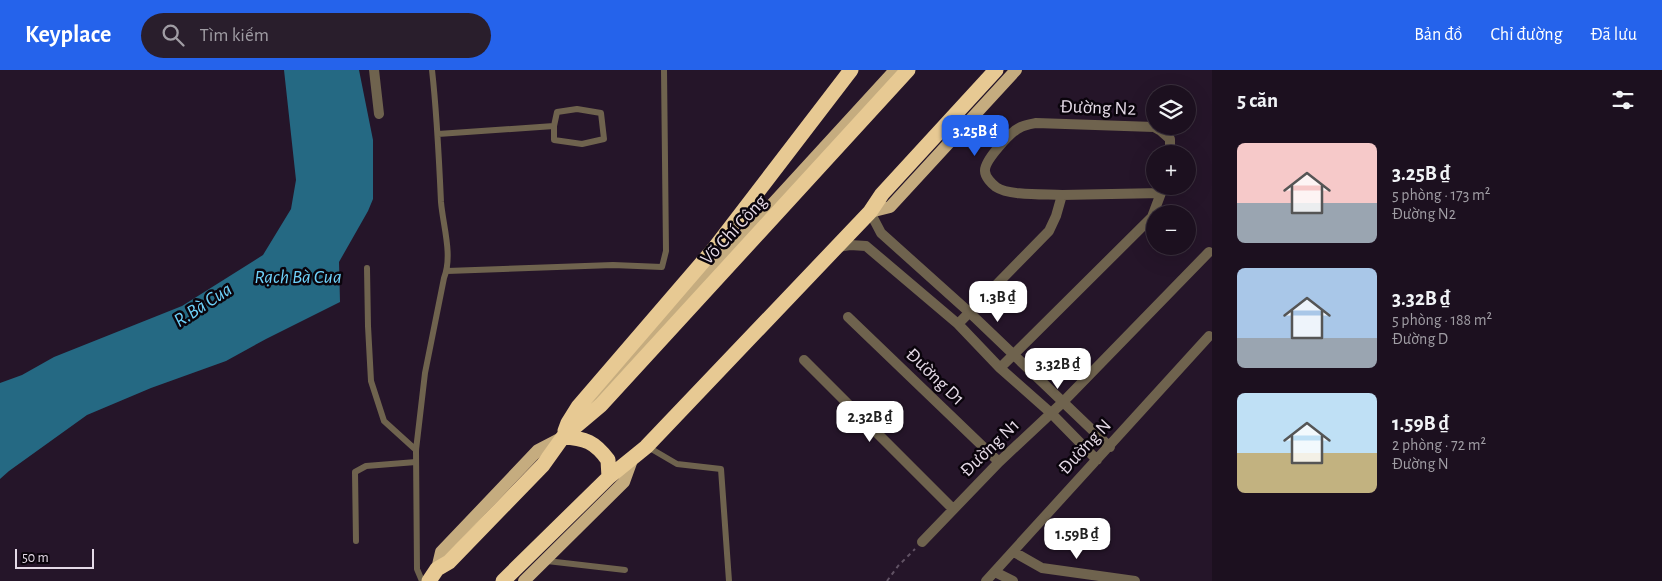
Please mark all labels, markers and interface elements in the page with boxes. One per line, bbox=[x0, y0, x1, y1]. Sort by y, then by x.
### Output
search box bbox=[141, 13, 491, 58]
icon: search bbox=[159, 21, 187, 49]
text: Keyplace bbox=[25, 23, 111, 47]
text: Tìm kiếm bbox=[199, 26, 269, 45]
text: Bản đồ bbox=[1414, 26, 1462, 44]
text: Chỉ đường bbox=[1490, 26, 1562, 44]
text: Đã lưu bbox=[1590, 26, 1637, 44]
map controls bbox=[1146, 85, 1196, 255]
button: layers bbox=[1146, 85, 1196, 135]
icon: filters bbox=[1609, 86, 1637, 114]
text: 5 căn bbox=[1237, 90, 1278, 111]
street label: Đường N2 bbox=[1060, 97, 1137, 119]
pin: 3.25B ₫ bbox=[929, 114, 1021, 157]
text: 3.25B ₫ bbox=[953, 123, 997, 139]
button: + bbox=[1146, 145, 1196, 195]
icon: home bbox=[1277, 163, 1337, 223]
text: 3.25B ₫ bbox=[1392, 163, 1450, 184]
text: 5 phòng · 173 m² bbox=[1392, 187, 1490, 203]
street label: Võ Chí Công bbox=[697, 191, 771, 268]
button: − bbox=[1146, 205, 1196, 255]
text: Đường N2 bbox=[1392, 206, 1456, 222]
water label: Rạch Bà Cua bbox=[254, 267, 342, 287]
water label: R.Bà Cua bbox=[170, 279, 236, 331]
pin: 1.3B ₫ bbox=[957, 280, 1039, 323]
icon: home bbox=[1277, 288, 1337, 348]
text: 3.32B ₫ bbox=[1392, 288, 1450, 309]
text: 1.3B ₫ bbox=[980, 289, 1016, 305]
text: 5 phòng · 188 m² bbox=[1392, 312, 1492, 328]
text: Đường D bbox=[1392, 331, 1448, 347]
street label: Đường D1 bbox=[902, 345, 968, 409]
pin: 3.32B ₫ bbox=[1012, 348, 1104, 390]
text: 3.32B ₫ bbox=[1036, 356, 1080, 372]
pin: 2.32B ₫ bbox=[824, 400, 916, 443]
text: 2.32B ₫ bbox=[847, 409, 893, 425]
icon: home bbox=[1277, 413, 1337, 473]
text: 1.59B ₫ bbox=[1392, 413, 1449, 434]
street label: Đường N1 bbox=[957, 415, 1023, 481]
street label: Đường N bbox=[1055, 416, 1115, 478]
text: 2 phòng · 72 m² bbox=[1392, 437, 1486, 453]
text: Đường N bbox=[1392, 456, 1449, 472]
pin: 1.59B ₫ bbox=[1031, 518, 1123, 560]
text: 1.59B ₫ bbox=[1055, 526, 1099, 542]
scale bar bbox=[15, 546, 94, 569]
text: 50 m bbox=[22, 551, 49, 565]

